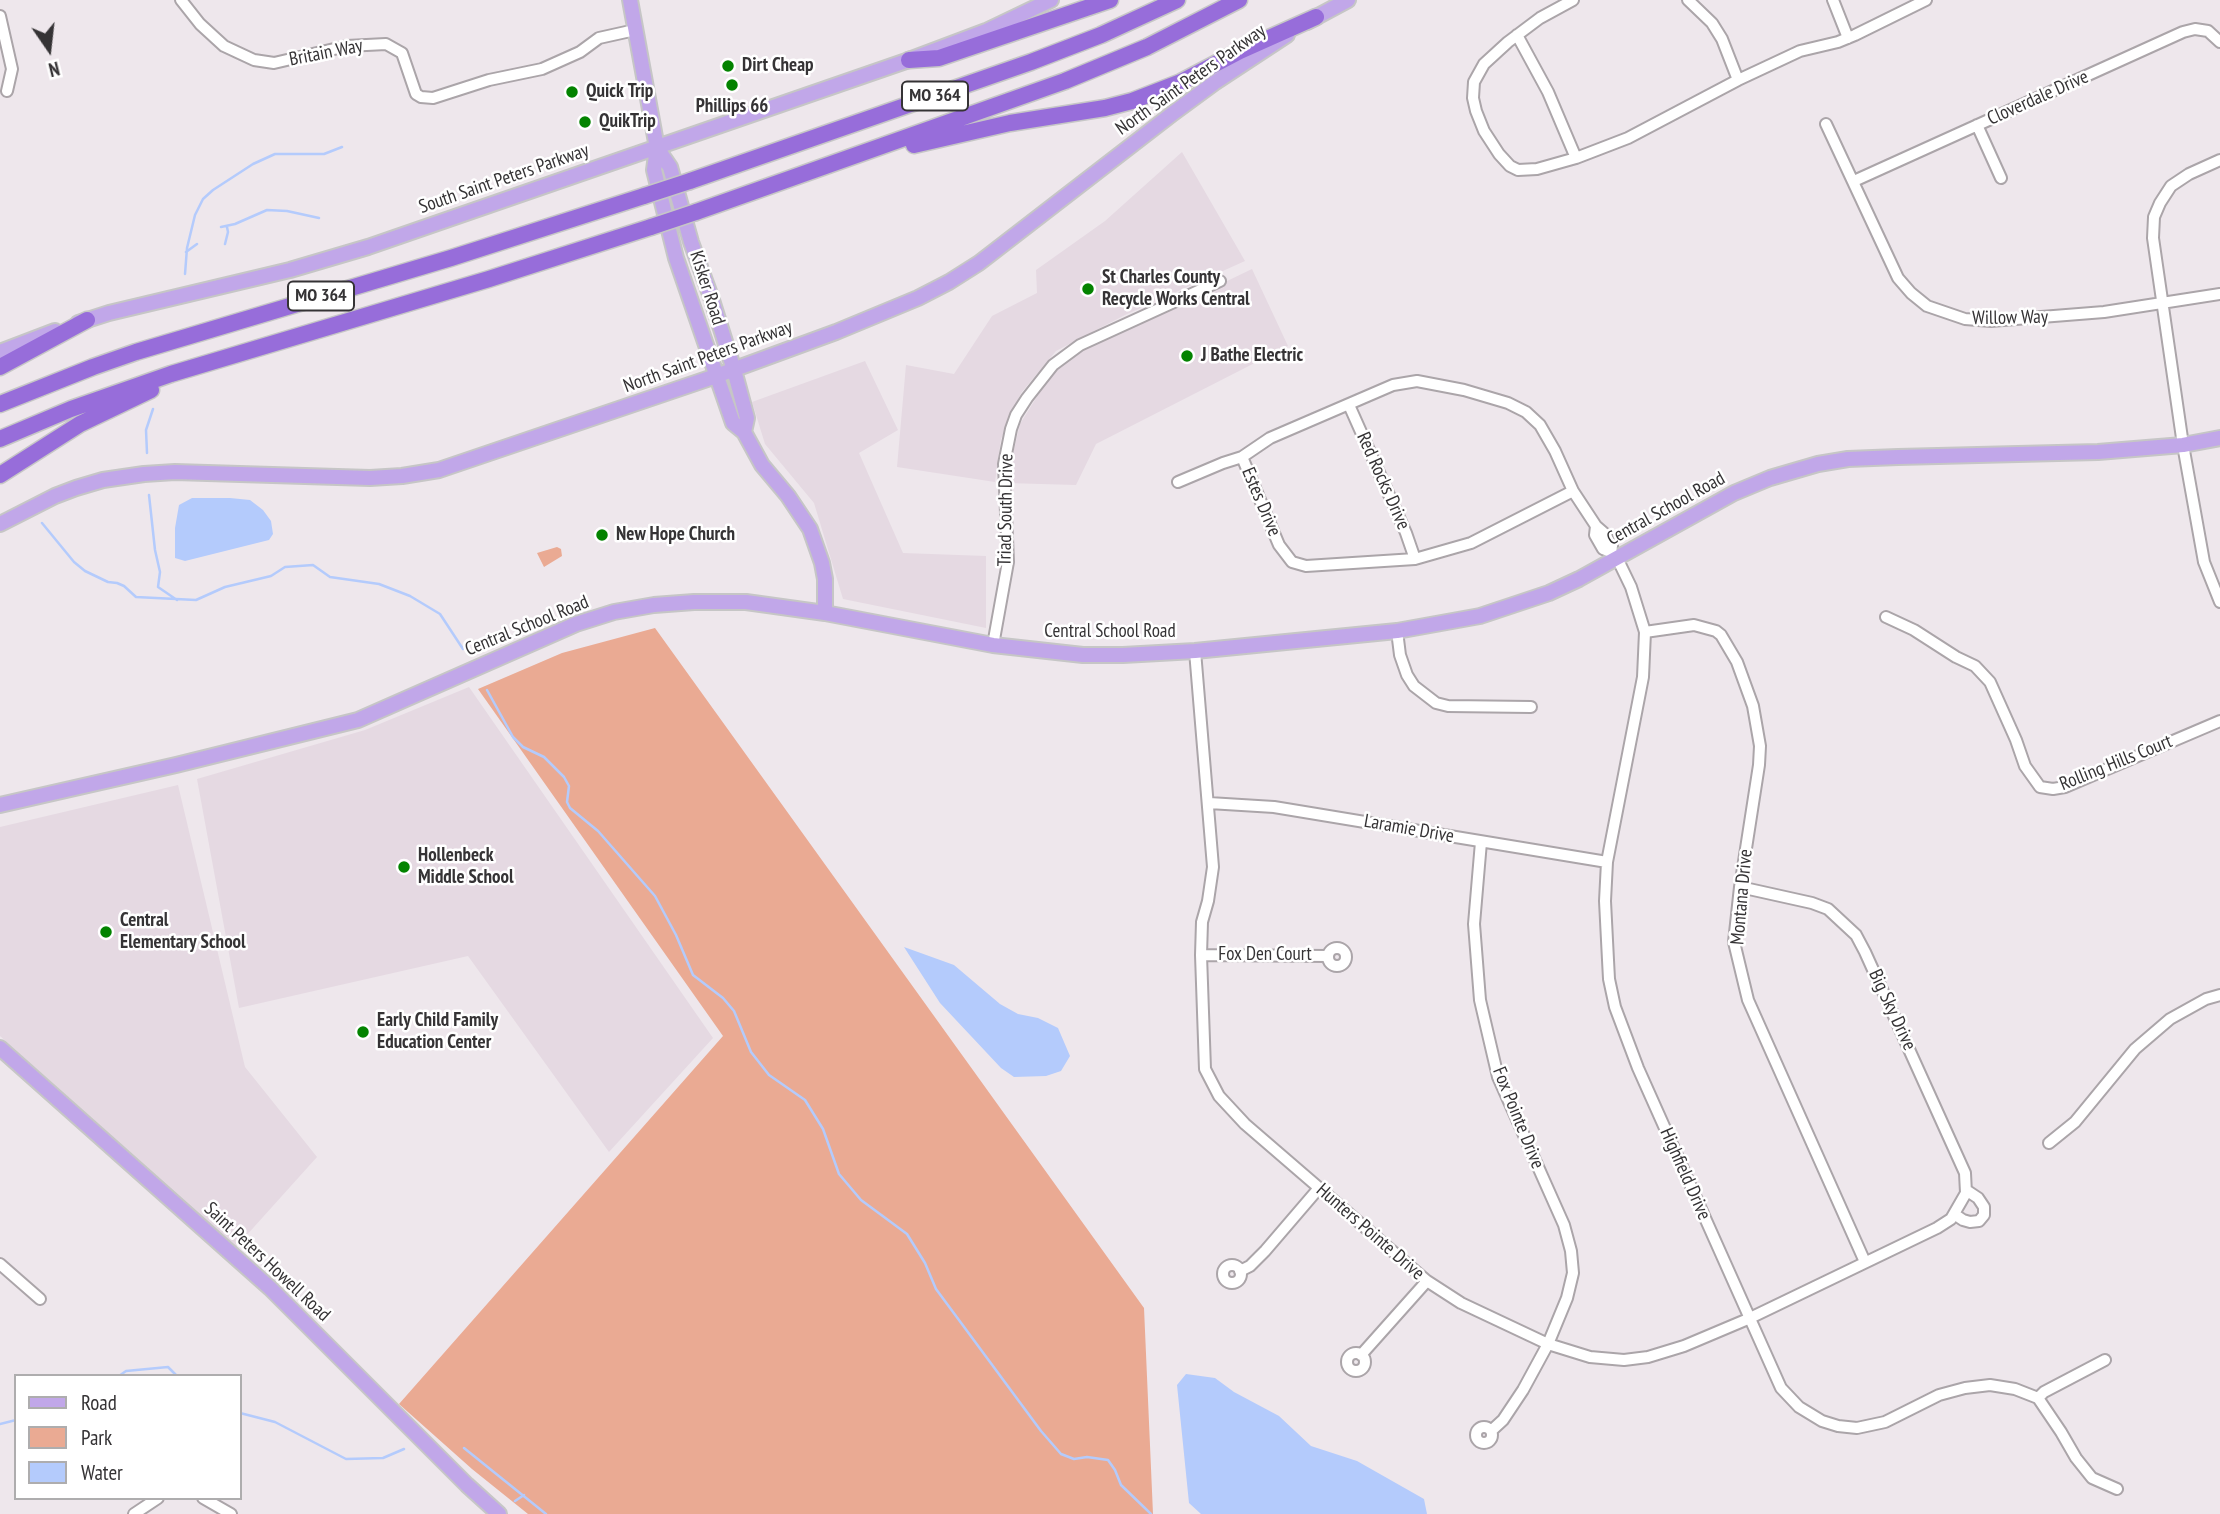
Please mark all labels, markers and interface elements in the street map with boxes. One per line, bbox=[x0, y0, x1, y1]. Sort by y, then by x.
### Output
north arrow bbox=[14, 14, 84, 84]
street label: North Saint Peters Parkway bbox=[1112, 20, 1270, 140]
street label: Britain Way bbox=[287, 35, 365, 71]
place label: Dirt Cheap bbox=[742, 55, 814, 77]
text: N bbox=[46, 56, 62, 82]
marker: Dirt Cheap bbox=[720, 58, 736, 74]
street label: Cloverdale Drive bbox=[1984, 66, 2092, 130]
marker: Phillips 66 bbox=[724, 77, 740, 93]
place label: Quick Trip bbox=[586, 81, 653, 103]
road number: MO 364 bbox=[902, 82, 968, 110]
marker: Quick Trip bbox=[564, 84, 580, 100]
place label: Phillips 66 bbox=[696, 96, 768, 118]
place label: QuikTrip bbox=[599, 111, 656, 133]
marker: QuikTrip bbox=[577, 114, 593, 130]
street label: South Saint Peters Parkway bbox=[416, 139, 592, 219]
street label: Kisker Road bbox=[684, 248, 730, 328]
place label: St Charles County Recycle Works Central bbox=[1102, 267, 1250, 311]
marker: St Charles County Recycle Works Central bbox=[1080, 281, 1096, 297]
road number: MO 364 bbox=[288, 282, 354, 310]
street label: Willow Way bbox=[1972, 306, 2048, 330]
street label: North Saint Peters Parkway bbox=[621, 316, 795, 398]
place label: J Bathe Electric bbox=[1201, 345, 1303, 367]
marker: J Bathe Electric bbox=[1179, 348, 1195, 364]
street label: Red Rocks Drive bbox=[1351, 429, 1415, 533]
street label: Triad South Drive bbox=[994, 453, 1018, 567]
street label: Estes Drive bbox=[1236, 464, 1286, 540]
street label: Central School Road bbox=[1603, 467, 1729, 551]
place label: New Hope Church bbox=[616, 524, 735, 546]
marker: New Hope Church bbox=[594, 527, 610, 543]
street label: Central School Road bbox=[462, 591, 592, 661]
street label: Central School Road bbox=[1044, 621, 1176, 643]
street label: Rolling Hills Court bbox=[2056, 730, 2176, 796]
street label: Laramie Drive bbox=[1362, 810, 1456, 848]
place label: Hollenbeck Middle School bbox=[418, 845, 513, 889]
street label: Montana Drive bbox=[1726, 848, 1758, 946]
marker: Hollenbeck Middle School bbox=[396, 859, 412, 875]
place label: Central Elementary School bbox=[120, 910, 246, 954]
marker: Central Elementary School bbox=[98, 924, 114, 940]
street label: Fox Den Court bbox=[1218, 944, 1312, 966]
street label: Big Sky Drive bbox=[1863, 966, 1921, 1054]
place label: Early Child Family Education Center bbox=[377, 1010, 498, 1054]
marker: Early Child Family Education Center bbox=[355, 1024, 371, 1040]
street label: Fox Pointe Drive bbox=[1487, 1064, 1549, 1172]
street label: Highfield Drive bbox=[1655, 1124, 1715, 1224]
street label: Hunters Pointe Drive bbox=[1311, 1179, 1429, 1285]
street label: Saint Peters Howell Road bbox=[199, 1198, 335, 1326]
legend bbox=[14, 1374, 242, 1500]
text: Road bbox=[81, 1389, 117, 1416]
text: Park bbox=[81, 1424, 112, 1451]
text: Water bbox=[81, 1459, 123, 1486]

